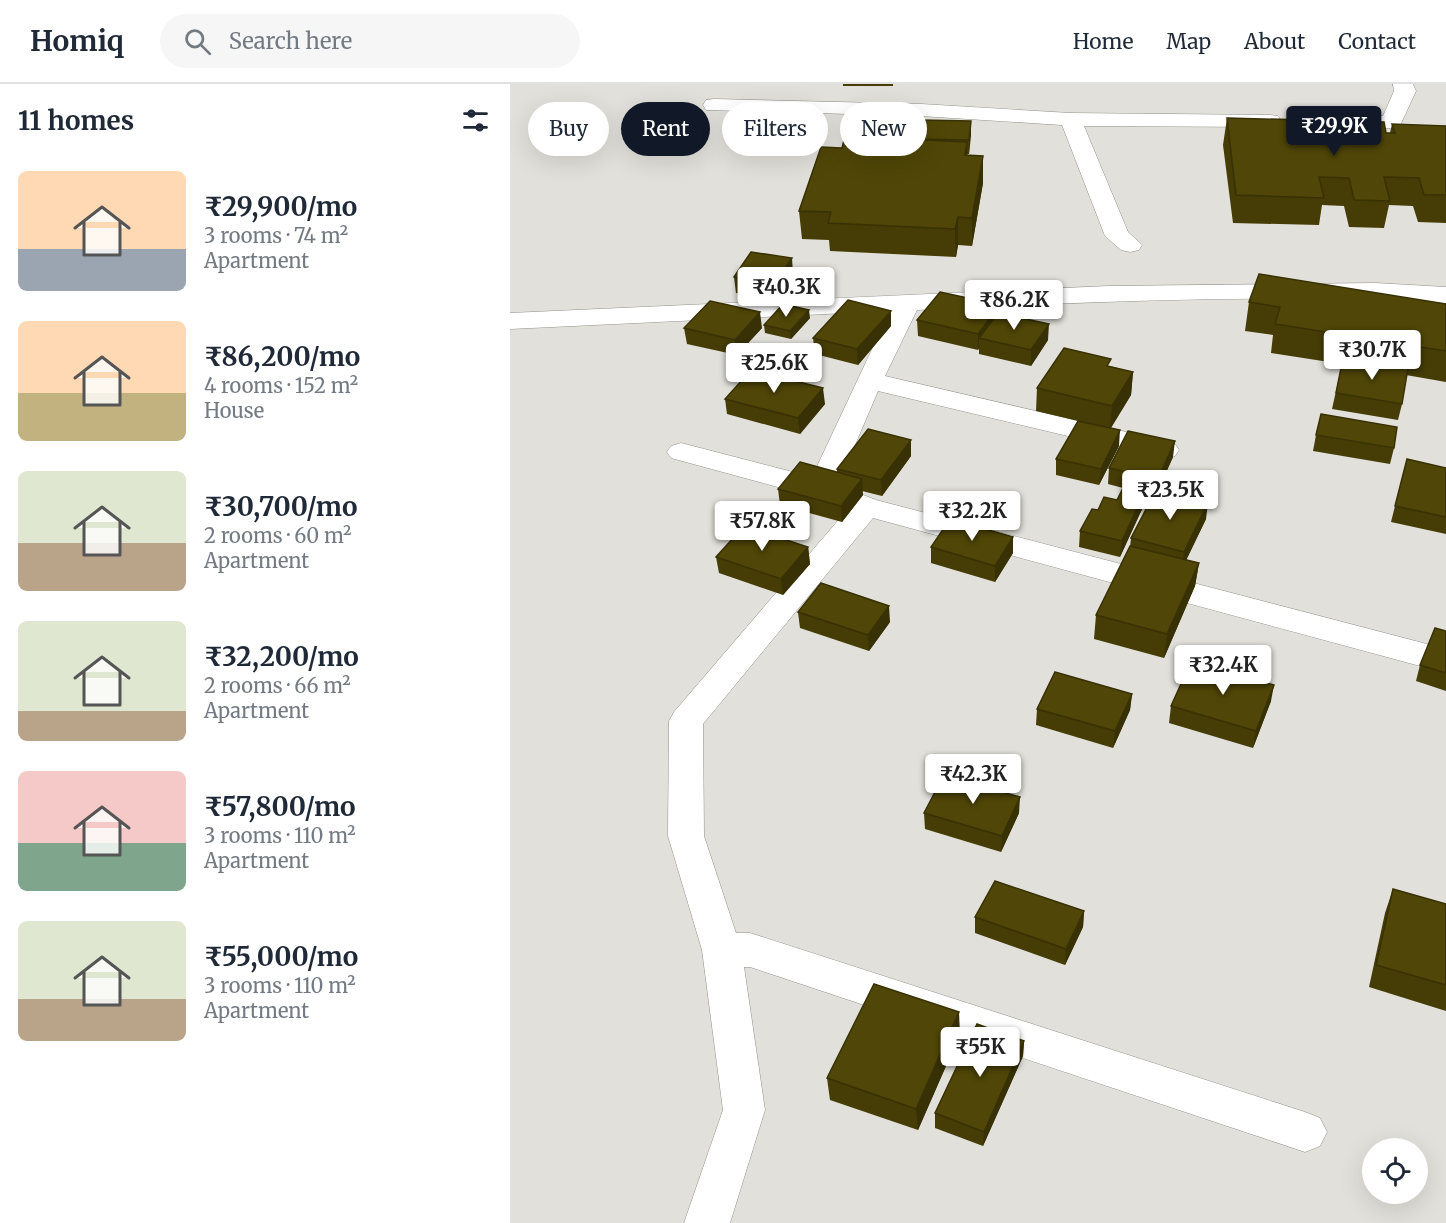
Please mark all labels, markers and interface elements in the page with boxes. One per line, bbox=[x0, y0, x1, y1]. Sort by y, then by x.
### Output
search box bbox=[160, 14, 580, 68]
text: Homiq bbox=[30, 23, 124, 59]
icon: search bbox=[181, 25, 214, 58]
text: Search here bbox=[229, 27, 352, 55]
text: Home bbox=[1073, 28, 1133, 55]
text: Map bbox=[1166, 28, 1211, 55]
text: About bbox=[1244, 28, 1305, 55]
text: Contact bbox=[1338, 28, 1416, 55]
chip: Buy bbox=[528, 102, 609, 156]
chip: Rent bbox=[621, 102, 710, 156]
chip: Filters bbox=[722, 102, 828, 156]
chip: New bbox=[840, 102, 927, 156]
text: 11 homes bbox=[18, 104, 134, 137]
icon: filters bbox=[459, 104, 492, 137]
pin: ₹29.9K bbox=[1285, 106, 1383, 157]
text: ₹29.9K bbox=[1300, 113, 1368, 138]
text: ₹29,900/mo bbox=[204, 190, 357, 223]
icon: home bbox=[66, 195, 138, 267]
text: 3 rooms · 74 m² bbox=[204, 223, 348, 248]
text: Apartment bbox=[204, 248, 309, 273]
pin: ₹40.3K bbox=[737, 267, 835, 318]
text: ₹40.3K bbox=[752, 274, 820, 299]
pin: ₹86.2K bbox=[965, 280, 1063, 331]
text: ₹86.2K bbox=[979, 287, 1049, 312]
pin: ₹30.7K bbox=[1323, 330, 1421, 381]
text: ₹30.7K bbox=[1338, 337, 1406, 362]
text: ₹86,200/mo bbox=[204, 340, 360, 373]
pin: ₹25.6K bbox=[725, 343, 823, 394]
icon: home bbox=[66, 345, 138, 417]
text: ₹25.6K bbox=[740, 350, 808, 375]
text: 4 rooms · 152 m² bbox=[204, 373, 358, 398]
text: House bbox=[204, 398, 264, 423]
pin: ₹23.5K bbox=[1121, 470, 1219, 521]
text: ₹23.5K bbox=[1136, 477, 1204, 502]
text: ₹30,700/mo bbox=[204, 490, 358, 523]
pin: ₹32.2K bbox=[923, 491, 1021, 542]
icon: home bbox=[66, 495, 138, 567]
text: ₹32.2K bbox=[937, 498, 1007, 523]
pin: ₹57.8K bbox=[713, 501, 811, 552]
text: ₹57.8K bbox=[729, 508, 795, 533]
text: 2 rooms · 60 m² bbox=[204, 523, 351, 548]
text: Apartment bbox=[204, 548, 309, 573]
text: ₹32,200/mo bbox=[204, 640, 359, 673]
icon: home bbox=[66, 645, 138, 717]
pin: ₹32.4K bbox=[1174, 645, 1272, 696]
text: ₹32.4K bbox=[1188, 652, 1258, 677]
text: 2 rooms · 66 m² bbox=[204, 673, 351, 698]
text: Apartment bbox=[204, 698, 309, 723]
pin: ₹42.3K bbox=[924, 754, 1022, 805]
text: ₹42.3K bbox=[939, 761, 1007, 786]
text: ₹57,800/mo bbox=[204, 790, 356, 823]
icon: home bbox=[66, 795, 138, 867]
text: 3 rooms · 110 m² bbox=[204, 823, 356, 848]
text: Apartment bbox=[204, 848, 309, 873]
text: ₹55,000/mo bbox=[204, 940, 358, 973]
icon: home bbox=[66, 945, 138, 1017]
text: 3 rooms · 110 m² bbox=[204, 973, 356, 998]
text: Apartment bbox=[204, 998, 309, 1023]
pin: ₹55K bbox=[944, 1027, 1016, 1078]
text: ₹55K bbox=[955, 1034, 1005, 1059]
map controls bbox=[1362, 1138, 1428, 1204]
button: locate bbox=[1362, 1138, 1428, 1204]

